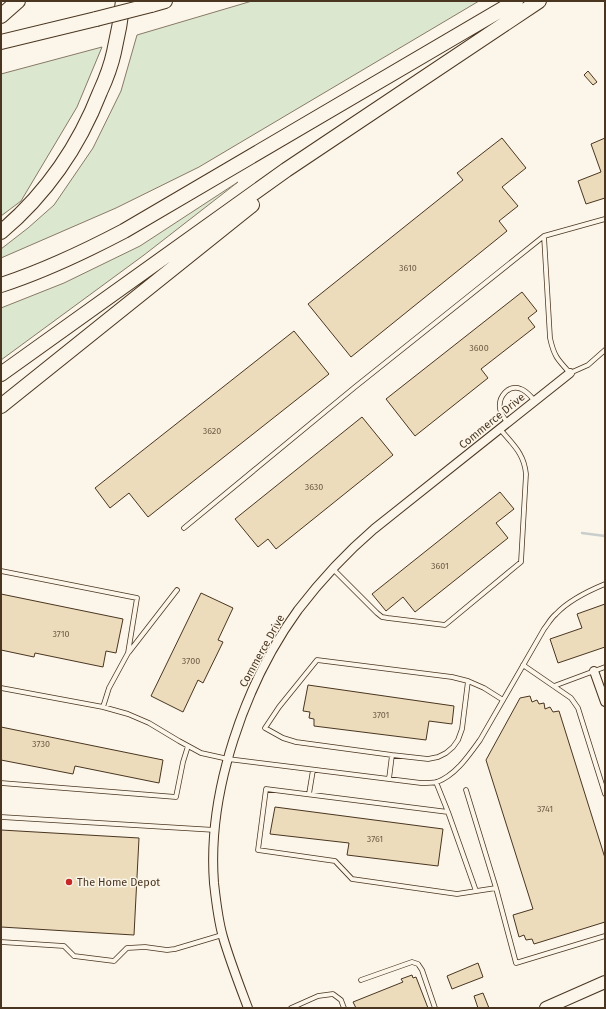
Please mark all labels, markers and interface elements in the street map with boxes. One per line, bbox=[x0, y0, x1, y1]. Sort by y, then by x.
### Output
house number: 3610 bbox=[399, 263, 417, 273]
house number: 3600 bbox=[469, 343, 489, 353]
street label: Commerce Drive bbox=[456, 390, 528, 451]
house number: 3620 bbox=[203, 426, 221, 436]
house number: 3630 bbox=[305, 482, 323, 492]
house number: 3601 bbox=[431, 561, 449, 571]
street label: Commerce Drive bbox=[237, 612, 287, 690]
house number: 3710 bbox=[52, 629, 70, 639]
house number: 3700 bbox=[182, 656, 200, 666]
house number: 3701 bbox=[372, 710, 390, 720]
house number: 3730 bbox=[32, 739, 50, 749]
house number: 3741 bbox=[537, 804, 553, 814]
house number: 3761 bbox=[367, 834, 383, 844]
place label: The Home Depot bbox=[77, 876, 160, 889]
marker: The Home Depot bbox=[64, 877, 74, 887]

